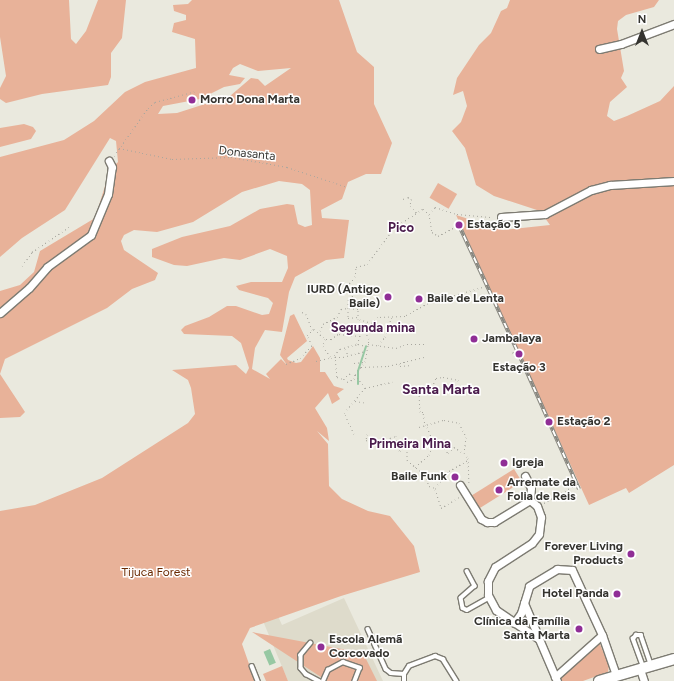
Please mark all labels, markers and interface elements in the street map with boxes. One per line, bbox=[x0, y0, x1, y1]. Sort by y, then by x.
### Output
north arrow bbox=[622, 12, 662, 52]
text: N bbox=[638, 13, 646, 26]
place label: Morro Dona Marta bbox=[200, 93, 300, 107]
marker: Morro Dona Marta bbox=[187, 95, 197, 105]
street label: Donasanta bbox=[218, 144, 276, 164]
place label: Estação 5 bbox=[467, 218, 520, 232]
district label: Pico bbox=[388, 220, 414, 236]
marker: Estação 5 bbox=[454, 220, 464, 230]
place label: IURD (Antigo Baile) bbox=[307, 283, 380, 311]
marker: IURD (Antigo Baile) bbox=[383, 292, 393, 302]
place label: Baile de Lenta bbox=[427, 292, 504, 306]
marker: Baile de Lenta bbox=[414, 294, 424, 304]
district label: Segunda mina bbox=[331, 320, 415, 336]
place label: Jambalaya bbox=[482, 332, 541, 346]
marker: Jambalaya bbox=[469, 334, 479, 344]
marker: Estação 3 bbox=[514, 349, 524, 359]
place label: Estação 3 bbox=[492, 361, 546, 375]
district label: Santa Marta bbox=[402, 382, 480, 398]
place label: Estação 2 bbox=[557, 415, 610, 429]
marker: Estação 2 bbox=[544, 417, 554, 427]
district label: Primeira Mina bbox=[369, 436, 451, 452]
place label: Igreja bbox=[512, 456, 544, 470]
marker: Igreja bbox=[499, 458, 509, 468]
place label: Baile Funk bbox=[391, 470, 447, 484]
marker: Baile Funk bbox=[450, 472, 460, 482]
place label: Arremate da Folia de Reis bbox=[507, 476, 576, 504]
marker: Arremate da Folia de Reis bbox=[494, 485, 504, 495]
place label: Forever Living Products bbox=[545, 540, 623, 568]
marker: Forever Living Products bbox=[626, 549, 636, 559]
park label: Tijuca Forest bbox=[121, 566, 191, 580]
place label: Hotel Panda bbox=[542, 587, 609, 601]
marker: Hotel Panda bbox=[612, 589, 622, 599]
place label: Clínica da Família Santa Marta bbox=[474, 615, 570, 643]
marker: Clínica da Família Santa Marta bbox=[573, 623, 585, 635]
place label: Escola Alemã Corcovado bbox=[329, 633, 402, 661]
marker: Escola Alemã Corcovado bbox=[316, 642, 326, 652]

